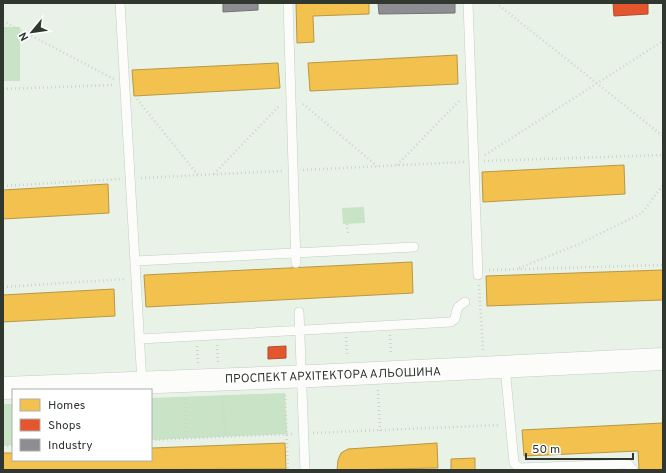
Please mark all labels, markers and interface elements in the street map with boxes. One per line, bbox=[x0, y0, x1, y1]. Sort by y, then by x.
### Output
north arrow bbox=[12, 12, 52, 52]
text: N bbox=[16, 30, 32, 43]
street label: ПРОСПЕКТ АРХІТЕКТОРА АЛЬОШИНА bbox=[225, 364, 441, 388]
legend bbox=[12, 389, 152, 461]
text: Homes bbox=[48, 398, 85, 414]
text: Shops bbox=[48, 418, 81, 434]
scale bar bbox=[526, 435, 633, 461]
text: Industry bbox=[48, 438, 93, 454]
text: 50 m bbox=[532, 442, 560, 458]

